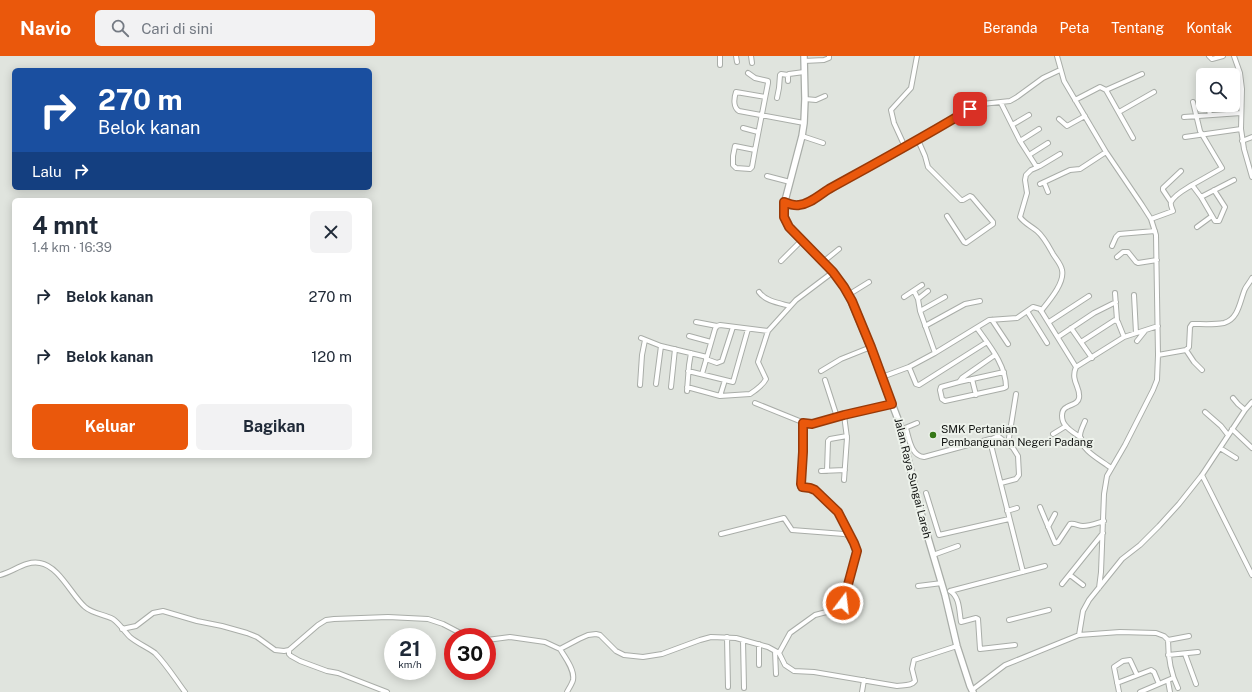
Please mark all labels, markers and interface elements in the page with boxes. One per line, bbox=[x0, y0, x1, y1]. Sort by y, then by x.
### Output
search box bbox=[95, 10, 375, 46]
text: Navio bbox=[20, 17, 71, 39]
icon: search bbox=[109, 17, 131, 39]
text: Cari di sini bbox=[141, 20, 213, 37]
text: Beranda bbox=[983, 20, 1038, 36]
text: Peta bbox=[1060, 20, 1089, 36]
text: Tentang bbox=[1111, 20, 1164, 36]
text: Kontak bbox=[1186, 20, 1232, 36]
map controls bbox=[1196, 68, 1240, 112]
button: search bbox=[1196, 68, 1240, 112]
text: 270 m bbox=[98, 83, 182, 116]
icon: right bbox=[32, 84, 84, 136]
pin bbox=[953, 92, 987, 126]
icon: arrive bbox=[959, 98, 981, 120]
text: Belok kanan bbox=[98, 117, 201, 138]
icon: right bbox=[70, 160, 92, 182]
text: Lalu bbox=[32, 163, 62, 180]
text: 4 mnt bbox=[32, 211, 98, 239]
button: close bbox=[310, 211, 352, 253]
text: 1.4 km · 16:39 bbox=[32, 240, 112, 255]
icon: right bbox=[32, 285, 54, 307]
text: Belok kanan bbox=[66, 288, 153, 305]
text: 270 m bbox=[309, 288, 352, 305]
icon: right bbox=[32, 345, 54, 367]
text: Belok kanan bbox=[66, 348, 153, 365]
text: 120 m bbox=[311, 348, 352, 365]
button: Keluar bbox=[32, 404, 188, 450]
button: Bagikan bbox=[196, 404, 352, 450]
street label: Jalan Raya Sungai Lareh bbox=[892, 416, 934, 540]
place label: SMK Pertanian Pembangunan Negeri Padang bbox=[941, 423, 1093, 448]
marker: SMK Pertanian Pembangunan Negeri Padang bbox=[928, 430, 938, 440]
position arrow bbox=[822, 582, 864, 624]
speed limit sign: 30 bbox=[444, 628, 496, 680]
text: 21 bbox=[399, 637, 421, 661]
text: km/h bbox=[398, 658, 422, 670]

